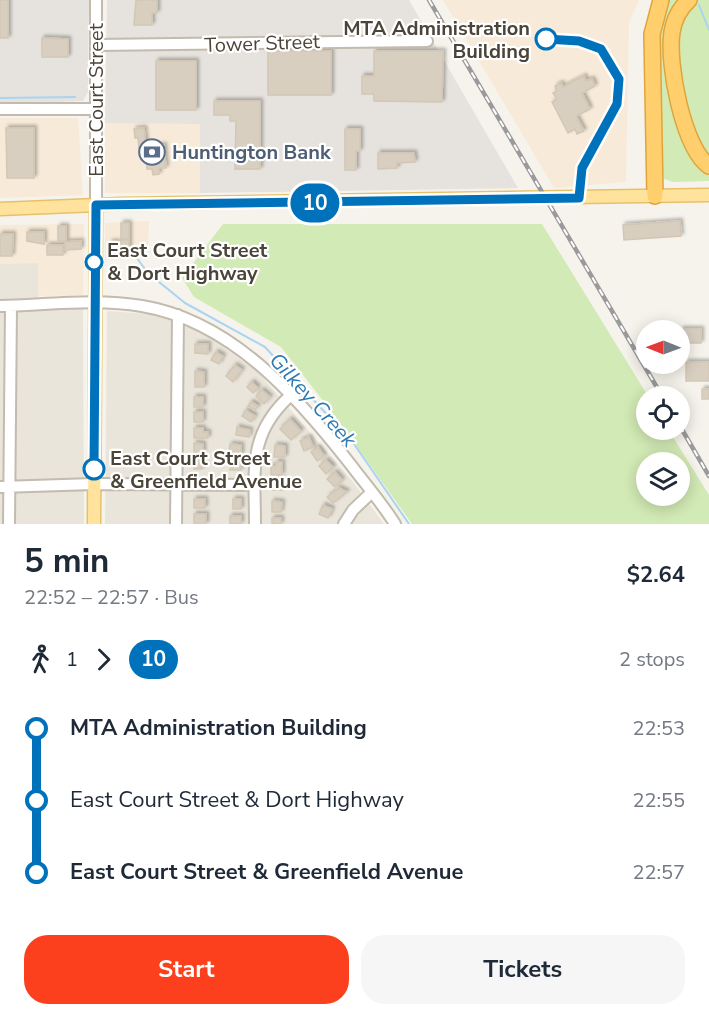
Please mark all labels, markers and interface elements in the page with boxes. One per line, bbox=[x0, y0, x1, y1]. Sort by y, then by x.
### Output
place label: MTA Administration Building bbox=[343, 15, 530, 65]
street label: East Court Street bbox=[83, 22, 110, 177]
street label: Tower Street bbox=[204, 28, 321, 59]
marker: MTA Administration Building bbox=[535, 28, 557, 50]
bank icon: Huntington Bank bbox=[137, 137, 167, 167]
place label: Huntington Bank bbox=[172, 139, 332, 166]
line badge: 10 bbox=[288, 184, 342, 222]
text: 10 bbox=[302, 189, 328, 217]
place label: East Court Street & Dort Highway bbox=[107, 237, 267, 287]
marker: East Court Street & Dort Highway bbox=[85, 253, 103, 271]
north arrow bbox=[636, 320, 690, 374]
map controls bbox=[636, 320, 690, 506]
water label: Gilkey Creek bbox=[263, 347, 363, 454]
button: locate bbox=[636, 386, 690, 440]
place label: East Court Street & Greenfield Avenue bbox=[110, 445, 302, 495]
button: layers bbox=[636, 452, 690, 506]
marker: East Court Street & Greenfield Avenue bbox=[83, 458, 105, 480]
text: 5 min bbox=[24, 539, 109, 584]
text: $2.64 bbox=[627, 560, 685, 590]
text: 22:52 – 22:57 · Bus bbox=[24, 584, 199, 611]
icon: walk bbox=[24, 643, 57, 676]
icon: forward bbox=[87, 643, 120, 676]
text: 10 bbox=[141, 645, 166, 673]
text: 1 bbox=[66, 646, 78, 673]
text: 2 stops bbox=[619, 646, 685, 673]
text: MTA Administration Building bbox=[70, 713, 367, 743]
text: 22:53 bbox=[632, 715, 685, 742]
text: East Court Street & Dort Highway bbox=[70, 785, 404, 815]
text: 22:55 bbox=[632, 787, 685, 814]
text: East Court Street & Greenfield Avenue bbox=[70, 857, 463, 887]
text: 22:57 bbox=[632, 859, 685, 886]
button: Start bbox=[24, 935, 349, 1004]
button: Tickets bbox=[361, 935, 685, 1004]

